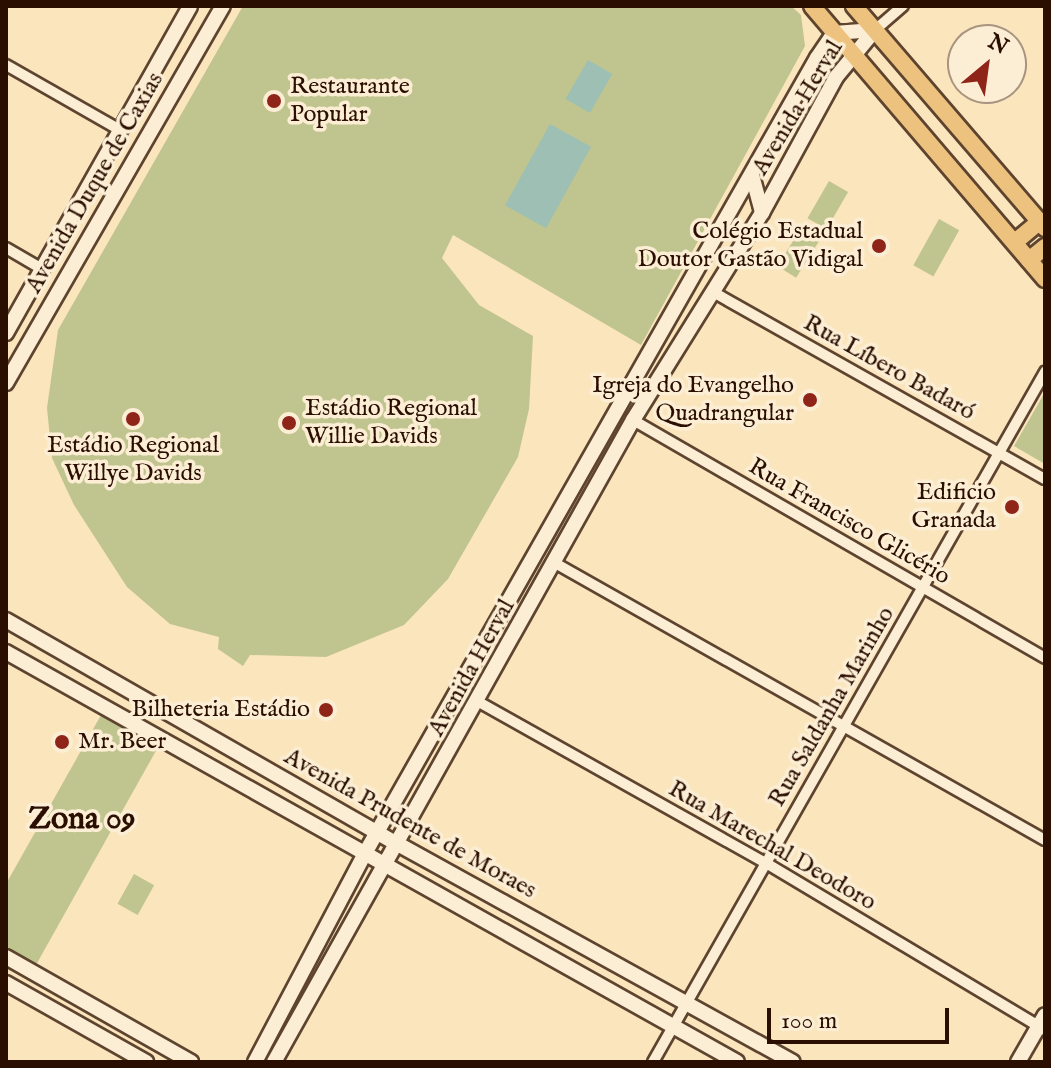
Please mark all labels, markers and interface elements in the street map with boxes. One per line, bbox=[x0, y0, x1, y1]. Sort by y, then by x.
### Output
north arrow bbox=[947, 24, 1027, 104]
text: N bbox=[983, 28, 1013, 62]
street label: Avenida Herval bbox=[746, 35, 850, 181]
street label: Avenida Duque de Caxias bbox=[20, 67, 170, 299]
place label: Restaurante Popular bbox=[290, 73, 410, 129]
marker: Restaurante Popular bbox=[265, 92, 283, 110]
place label: Colégio Estadual Doutor Gastão Vidigal bbox=[637, 218, 863, 274]
marker: Colégio Estadual Doutor Gastão Vidigal bbox=[870, 237, 888, 255]
street label: Rua Líbero Badaró bbox=[798, 309, 980, 427]
place label: Igreja do Evangelho Quadrangular bbox=[592, 372, 794, 428]
marker: Igreja do Evangelho Quadrangular bbox=[801, 391, 819, 409]
place label: Estádio Regional Willie Davids bbox=[305, 395, 477, 451]
marker: Estádio Regional Willye Davids bbox=[124, 410, 142, 428]
marker: Estádio Regional Willie Davids bbox=[280, 414, 298, 432]
place label: Estádio Regional Willye Davids bbox=[47, 432, 219, 488]
street label: Rua Francisco Glicério bbox=[743, 453, 955, 591]
place label: Edificio Granada bbox=[911, 479, 996, 535]
marker: Edificio Granada bbox=[1003, 498, 1021, 516]
street label: Avenida Herval bbox=[422, 594, 522, 742]
street label: Rua Saldanha Marinho bbox=[763, 602, 901, 812]
place label: Bilheteria Estádio bbox=[132, 696, 310, 724]
marker: Bilheteria Estádio bbox=[317, 701, 335, 719]
place label: Mr. Beer bbox=[78, 728, 166, 756]
marker: Mr. Beer bbox=[53, 733, 71, 751]
street label: Avenida Prudente de Moraes bbox=[279, 743, 541, 905]
street label: Rua Marechal Deodoro bbox=[663, 775, 881, 917]
district label: Zona 09 bbox=[28, 801, 136, 839]
scale bar bbox=[771, 992, 953, 1042]
text: 100 m bbox=[781, 1006, 837, 1037]

